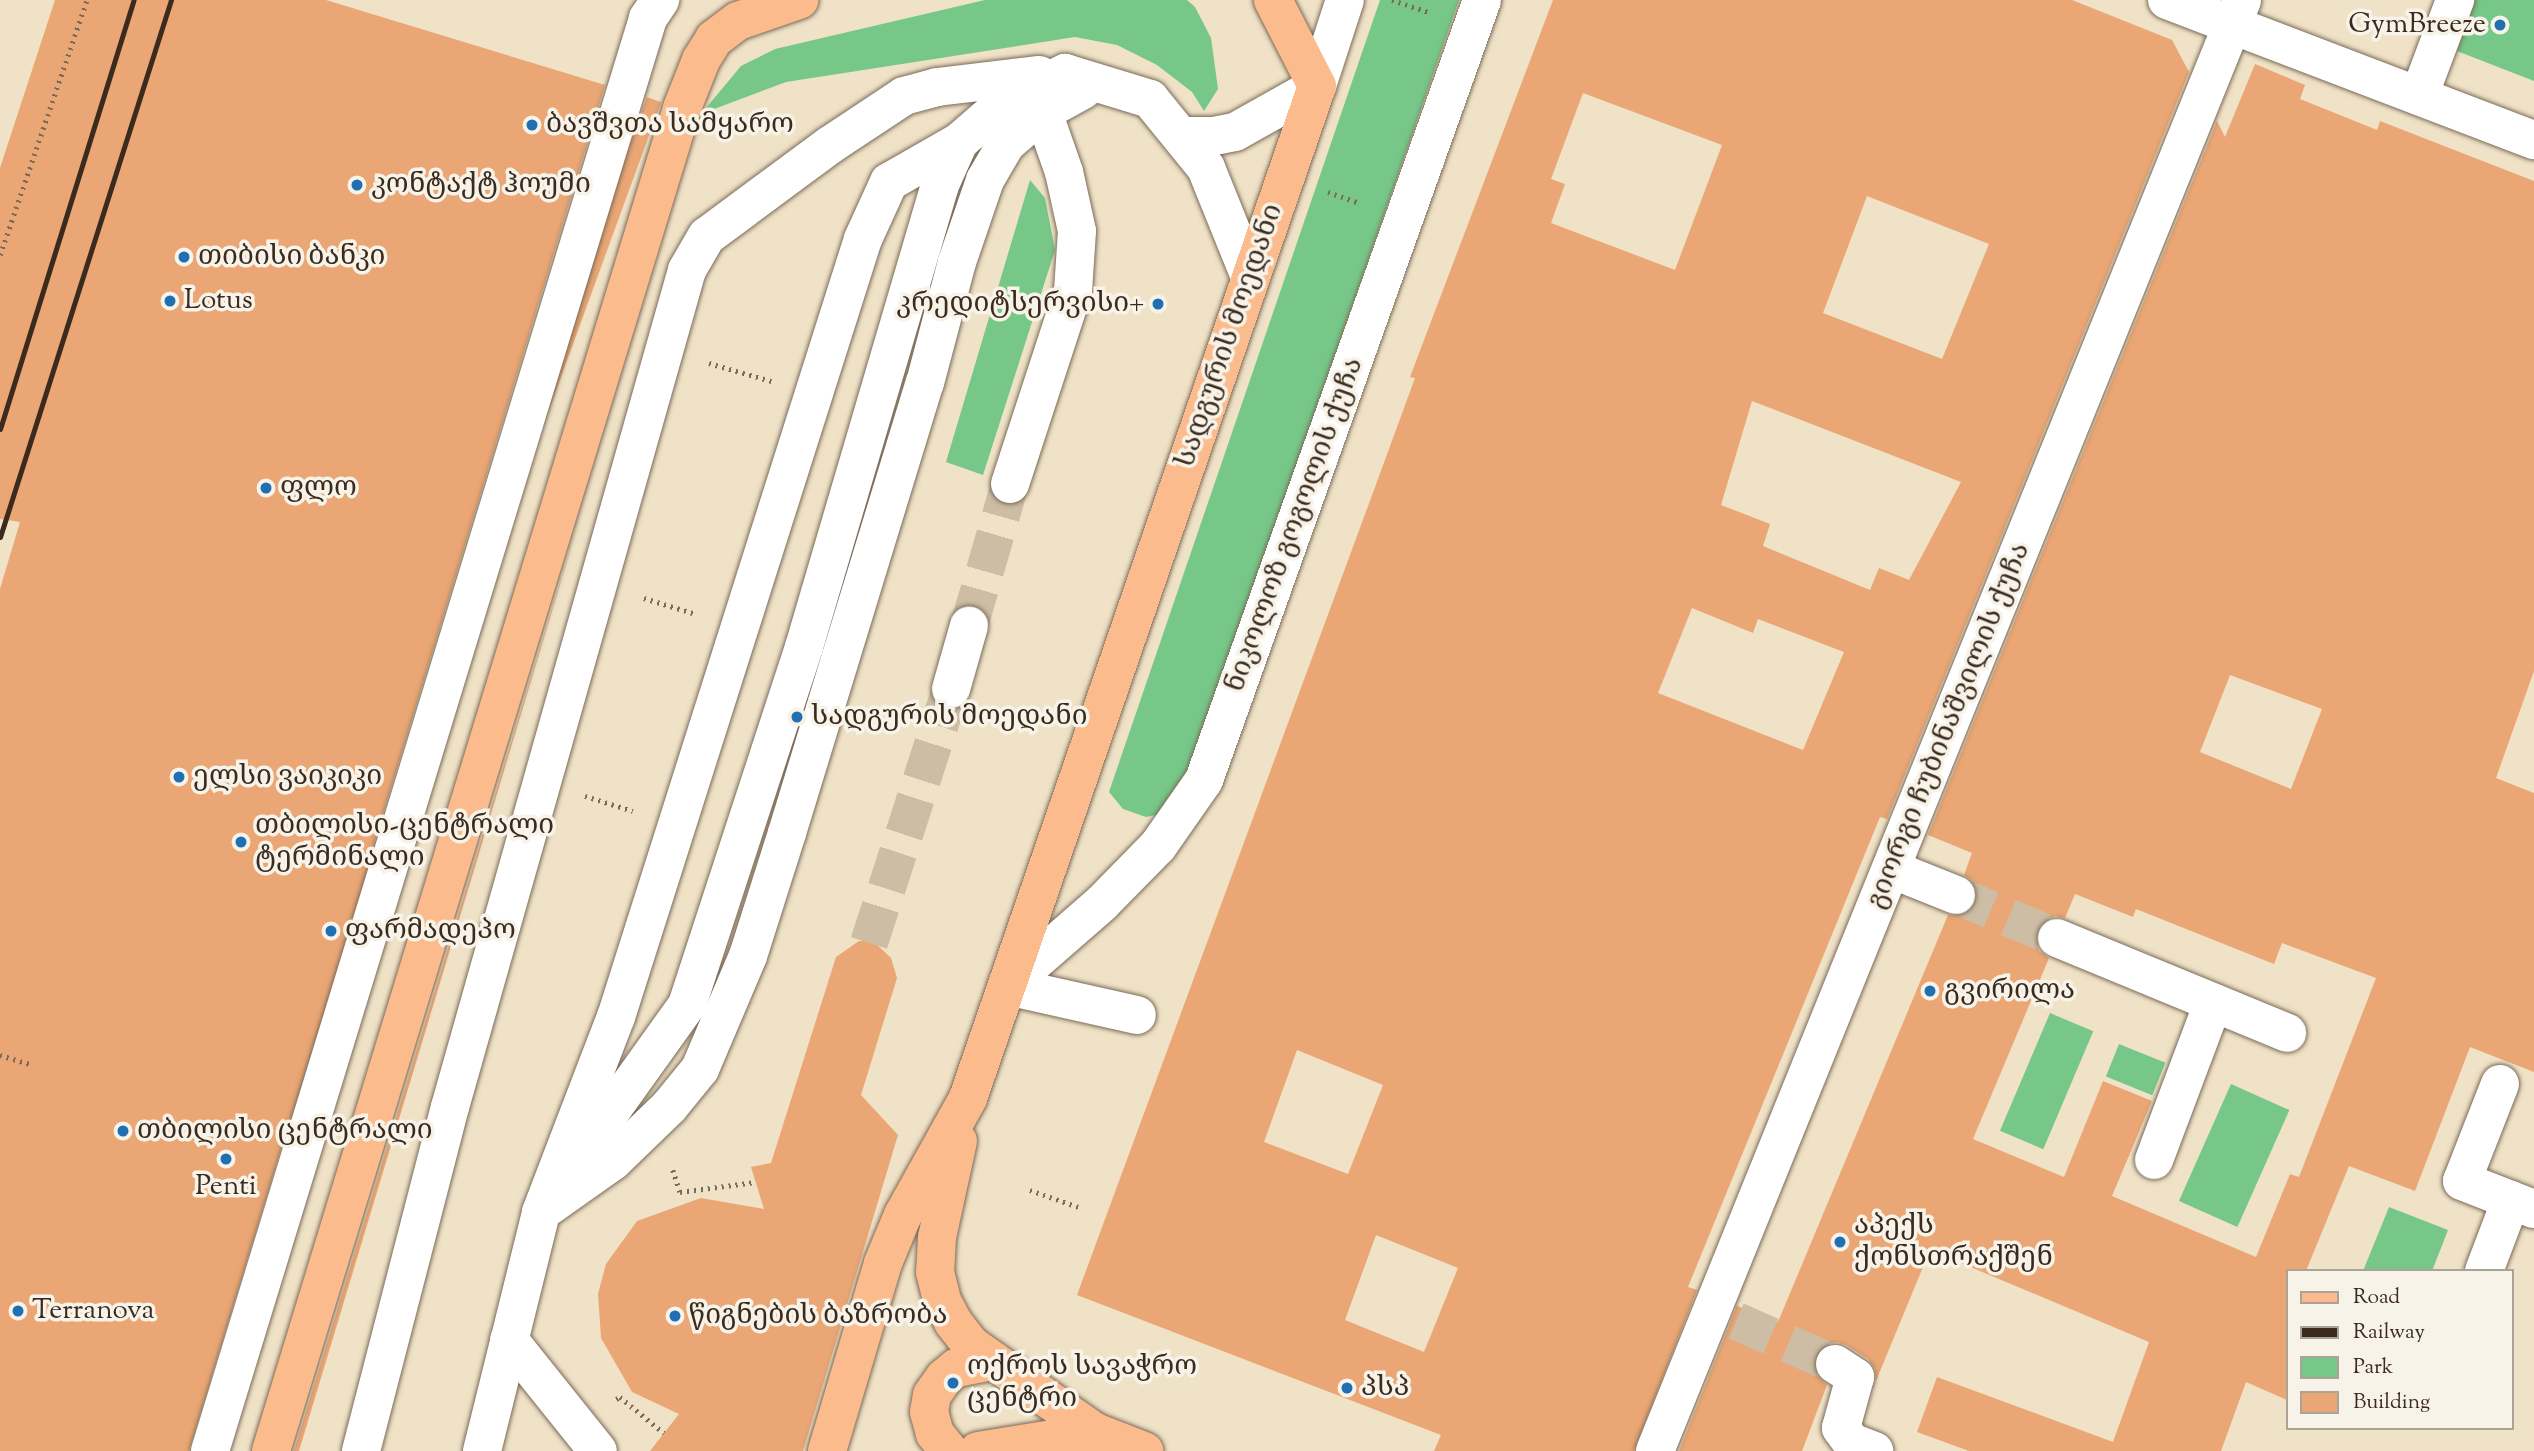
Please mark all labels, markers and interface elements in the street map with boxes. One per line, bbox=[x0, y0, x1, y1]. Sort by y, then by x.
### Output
place label: GymBreeze bbox=[2348, 8, 2486, 42]
marker: GymBreeze bbox=[2492, 17, 2508, 33]
place label: ბავშვთა სამყარო bbox=[546, 108, 794, 142]
marker: ბავშვთა სამყარო bbox=[524, 117, 540, 133]
place label: კონტაქტ ჰოუმი bbox=[371, 168, 591, 202]
marker: კონტაქტ ჰოუმი bbox=[349, 177, 365, 193]
street label: სადგურის მოედანი bbox=[1169, 200, 1291, 472]
place label: თიბისი ბანკი bbox=[198, 240, 385, 274]
marker: თიბისი ბანკი bbox=[176, 249, 192, 265]
place label: Lotus bbox=[184, 284, 253, 318]
place label: კრედიტსერვისი+ bbox=[896, 287, 1144, 321]
marker: Lotus bbox=[162, 293, 178, 309]
marker: კრედიტსერვისი+ bbox=[1150, 296, 1166, 312]
street label: ნიკოლოზ გოგოლის ქუჩა bbox=[1219, 353, 1371, 697]
place label: ფლო bbox=[280, 471, 357, 505]
marker: ფლო bbox=[258, 480, 274, 496]
street label: გიორგი ჩუბინაშვილის ქუჩა bbox=[1860, 538, 2038, 914]
place label: სადგურის მოედანი bbox=[811, 700, 1088, 734]
marker: სადგურის მოედანი bbox=[789, 709, 805, 725]
place label: ელსი ვაიკიკი bbox=[193, 760, 382, 794]
marker: ელსი ვაიკიკი bbox=[171, 769, 187, 785]
place label: თბილისი-ცენტრალი ტერმინალი bbox=[255, 809, 554, 875]
marker: თბილისი-ცენტრალი ტერმინალი bbox=[233, 834, 249, 850]
place label: ფარმადეპო bbox=[345, 914, 516, 948]
marker: ფარმადეპო bbox=[323, 923, 339, 939]
place label: გვირილა bbox=[1944, 974, 2075, 1008]
marker: გვირილა bbox=[1922, 983, 1938, 999]
place label: თბილისი ცენტრალი bbox=[137, 1114, 433, 1148]
marker: თბილისი ცენტრალი bbox=[115, 1123, 131, 1139]
marker: Penti bbox=[218, 1151, 234, 1167]
place label: Penti bbox=[195, 1170, 257, 1204]
place label: აპექს ქონსთრაქშენ bbox=[1854, 1209, 2053, 1275]
marker: აპექს ქონსთრაქშენ bbox=[1832, 1234, 1848, 1250]
legend bbox=[2286, 1269, 2513, 1430]
text: Road bbox=[2353, 1283, 2400, 1313]
place label: Terranova bbox=[32, 1294, 154, 1328]
place label: წიგნების ბაზრობა bbox=[689, 1299, 947, 1333]
marker: Terranova bbox=[10, 1303, 26, 1319]
marker: წიგნების ბაზრობა bbox=[667, 1308, 683, 1324]
text: Railway bbox=[2353, 1318, 2425, 1348]
place label: ოქროს სავაჭრო ცენტრი bbox=[967, 1350, 1197, 1416]
text: Park bbox=[2353, 1353, 2393, 1383]
place label: პსპ bbox=[1361, 1371, 1409, 1405]
marker: ოქროს სავაჭრო ცენტრი bbox=[945, 1375, 961, 1391]
marker: პსპ bbox=[1339, 1380, 1355, 1396]
text: Building bbox=[2353, 1388, 2430, 1418]

